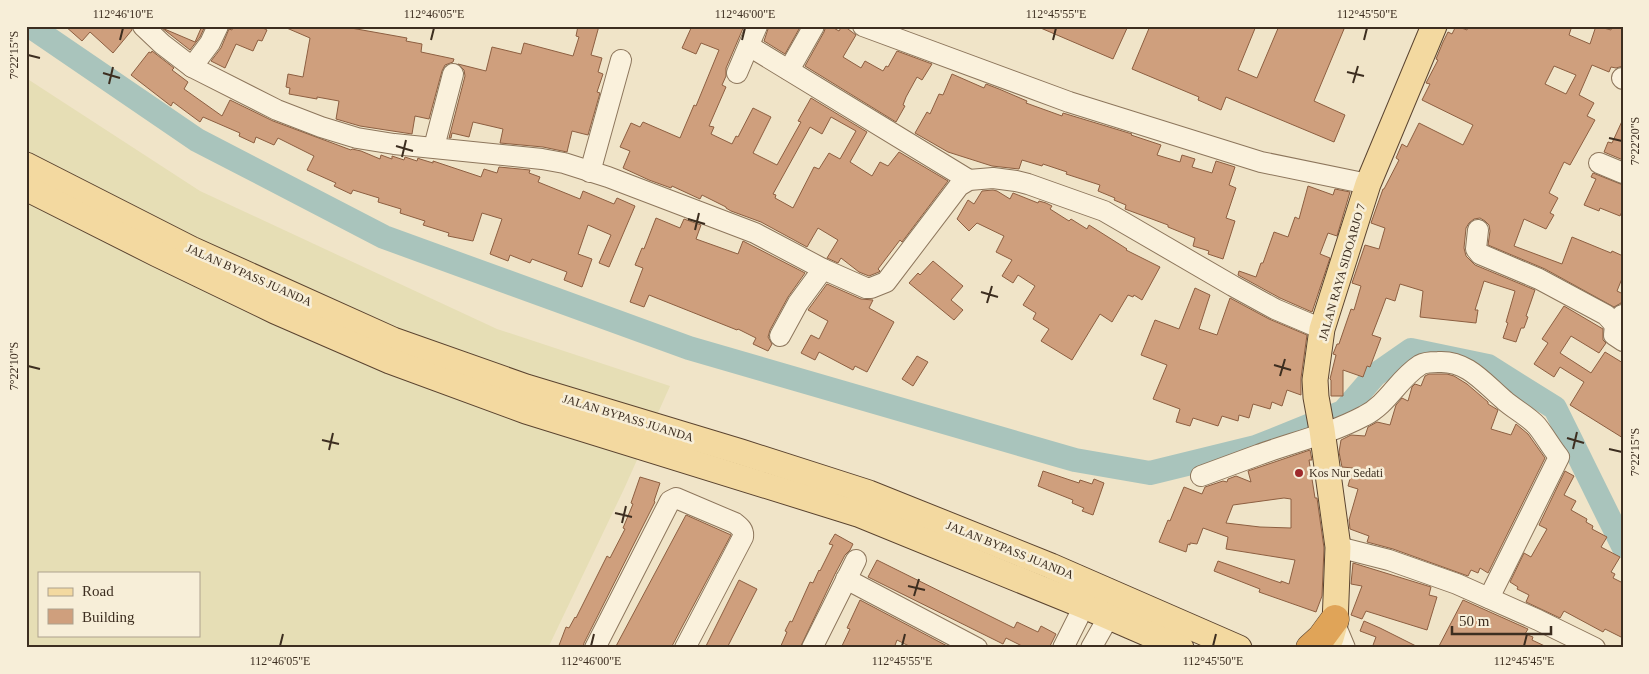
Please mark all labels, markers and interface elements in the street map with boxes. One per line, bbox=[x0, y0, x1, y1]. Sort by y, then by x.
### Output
text: 112°46'10"E bbox=[93, 7, 153, 21]
text: 112°46'05"E bbox=[404, 7, 464, 21]
text: 112°46'00"E bbox=[715, 7, 775, 21]
text: 112°45'55"E bbox=[1026, 7, 1086, 21]
text: 112°45'50"E bbox=[1337, 7, 1397, 21]
text: 7°22'15"S bbox=[7, 31, 21, 79]
text: 7°22'20"S bbox=[1628, 117, 1642, 165]
street label: JALAN RAYA SIDOARJO 7 bbox=[1316, 202, 1368, 342]
street label: JALAN BYPASS JUANDA bbox=[184, 241, 314, 309]
text: 7°22'10"S bbox=[7, 342, 21, 390]
street label: JALAN BYPASS JUANDA bbox=[561, 391, 696, 445]
text: 7°22'15"S bbox=[1628, 428, 1642, 476]
place label: Kos Nur Sedati bbox=[1309, 466, 1384, 480]
marker: Kos Nur Sedati bbox=[1293, 467, 1305, 479]
street label: JALAN BYPASS JUANDA bbox=[944, 518, 1076, 582]
legend bbox=[38, 572, 200, 636]
text: Road bbox=[82, 583, 114, 599]
scale bar bbox=[1452, 604, 1550, 636]
text: Building bbox=[82, 609, 135, 625]
text: 50 m bbox=[1459, 613, 1490, 629]
text: 112°46'05"E bbox=[250, 654, 310, 668]
text: 112°46'00"E bbox=[561, 654, 621, 668]
text: 112°45'55"E bbox=[872, 654, 932, 668]
text: 112°45'50"E bbox=[1183, 654, 1243, 668]
text: 112°45'45"E bbox=[1494, 654, 1554, 668]

